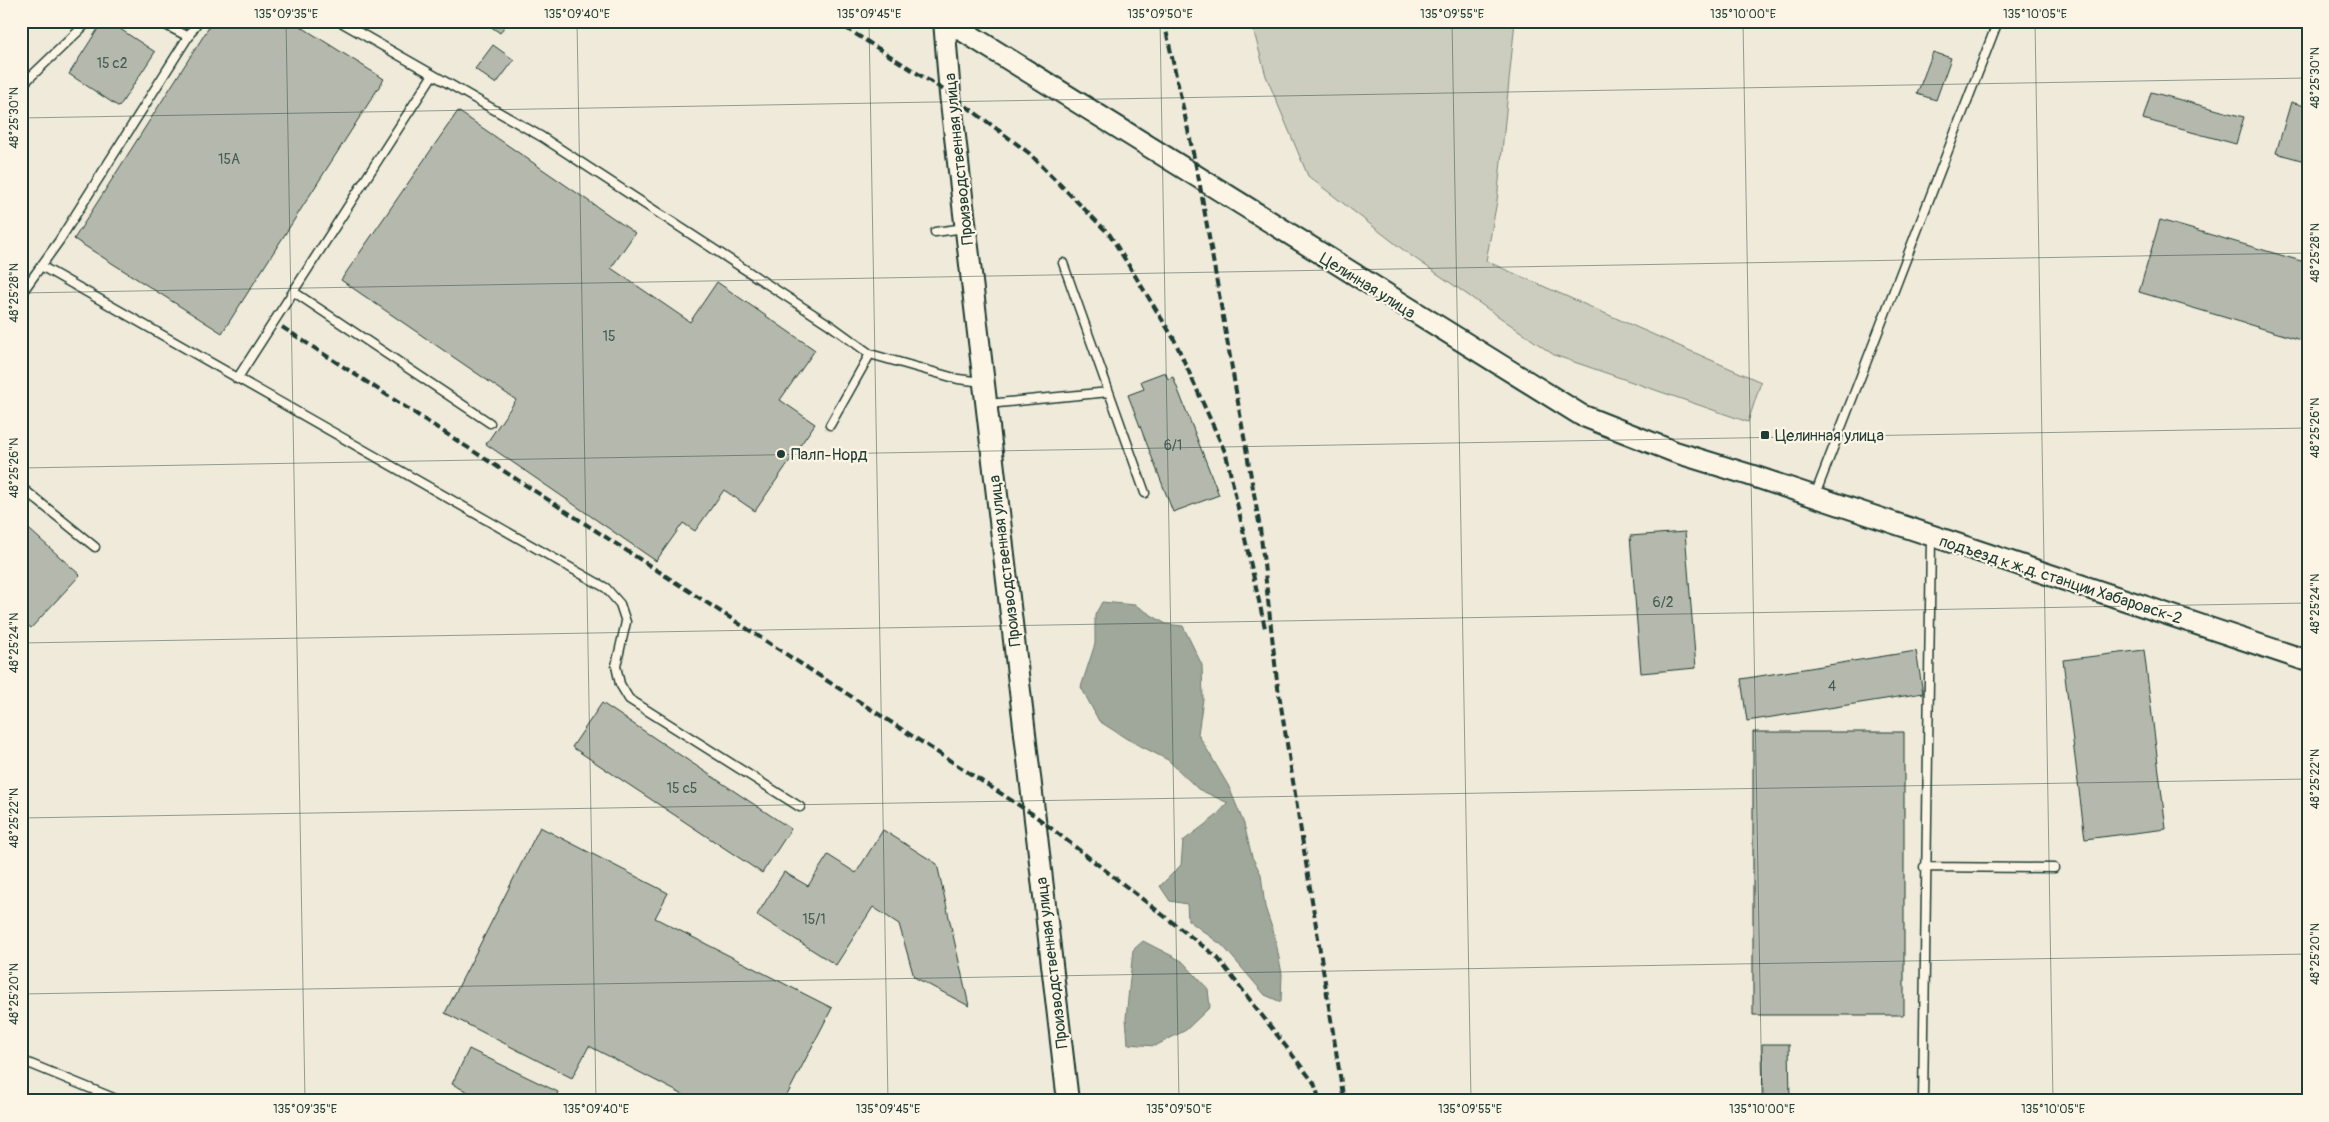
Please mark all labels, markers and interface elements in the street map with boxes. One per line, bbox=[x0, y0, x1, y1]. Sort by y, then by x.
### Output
text: 135°09'35"E bbox=[254, 7, 318, 22]
text: 135°09'40"E bbox=[544, 7, 610, 22]
text: 135°09'45"E bbox=[837, 7, 901, 22]
text: 135°09'50"E bbox=[1127, 7, 1193, 22]
text: 135°09'55"E bbox=[1420, 7, 1484, 22]
text: 135°10'00"E bbox=[1710, 7, 1776, 22]
text: 135°10'05"E bbox=[2003, 7, 2067, 22]
text: 48°25'30"N bbox=[2308, 47, 2323, 109]
house number: 15 с2 bbox=[96, 55, 128, 72]
street label: Производственная улица bbox=[940, 72, 978, 246]
text: 48°25'30"N bbox=[7, 87, 22, 149]
house number: 15А bbox=[218, 151, 240, 168]
text: 48°25'28"N bbox=[2308, 223, 2323, 283]
street label: Целинная улица bbox=[1316, 248, 1419, 323]
text: 48°25'28"N bbox=[7, 263, 22, 323]
house number: 15 bbox=[602, 328, 616, 345]
text: 48°25'26"N bbox=[2308, 398, 2323, 458]
place label: Целинная улица bbox=[1775, 426, 1884, 446]
marker: Целинная улица bbox=[1759, 429, 1771, 441]
house number: 6/1 bbox=[1164, 437, 1182, 454]
text: 48°25'26"N bbox=[7, 438, 22, 498]
place label: Палп-Норд bbox=[791, 445, 868, 465]
marker: Палп-Норд bbox=[775, 448, 787, 460]
street label: Производственная улица bbox=[985, 474, 1025, 648]
street label: подъезд к ж.д. станции Хабаровск-2 bbox=[1937, 531, 2185, 629]
text: 48°25'24"N bbox=[2308, 574, 2323, 634]
house number: 6/2 bbox=[1653, 594, 1674, 611]
text: 48°25'24"N bbox=[7, 613, 22, 673]
house number: 4 bbox=[1828, 678, 1836, 695]
text: 48°25'22"N bbox=[2308, 749, 2323, 809]
house number: 15 с5 bbox=[667, 780, 697, 797]
text: 48°25'22"N bbox=[7, 788, 22, 848]
street label: Производственная улица bbox=[1032, 876, 1072, 1050]
house number: 15/1 bbox=[802, 911, 826, 928]
text: 48°25'20"N bbox=[2308, 923, 2323, 985]
text: 48°25'20"N bbox=[7, 963, 22, 1025]
text: 135°09'35"E bbox=[273, 1102, 337, 1117]
text: 135°09'40"E bbox=[563, 1102, 629, 1117]
text: 135°09'45"E bbox=[856, 1102, 920, 1117]
text: 135°09'50"E bbox=[1146, 1102, 1212, 1117]
text: 135°09'55"E bbox=[1438, 1102, 1502, 1117]
text: 135°10'00"E bbox=[1729, 1102, 1795, 1117]
text: 135°10'05"E bbox=[2021, 1102, 2085, 1117]

